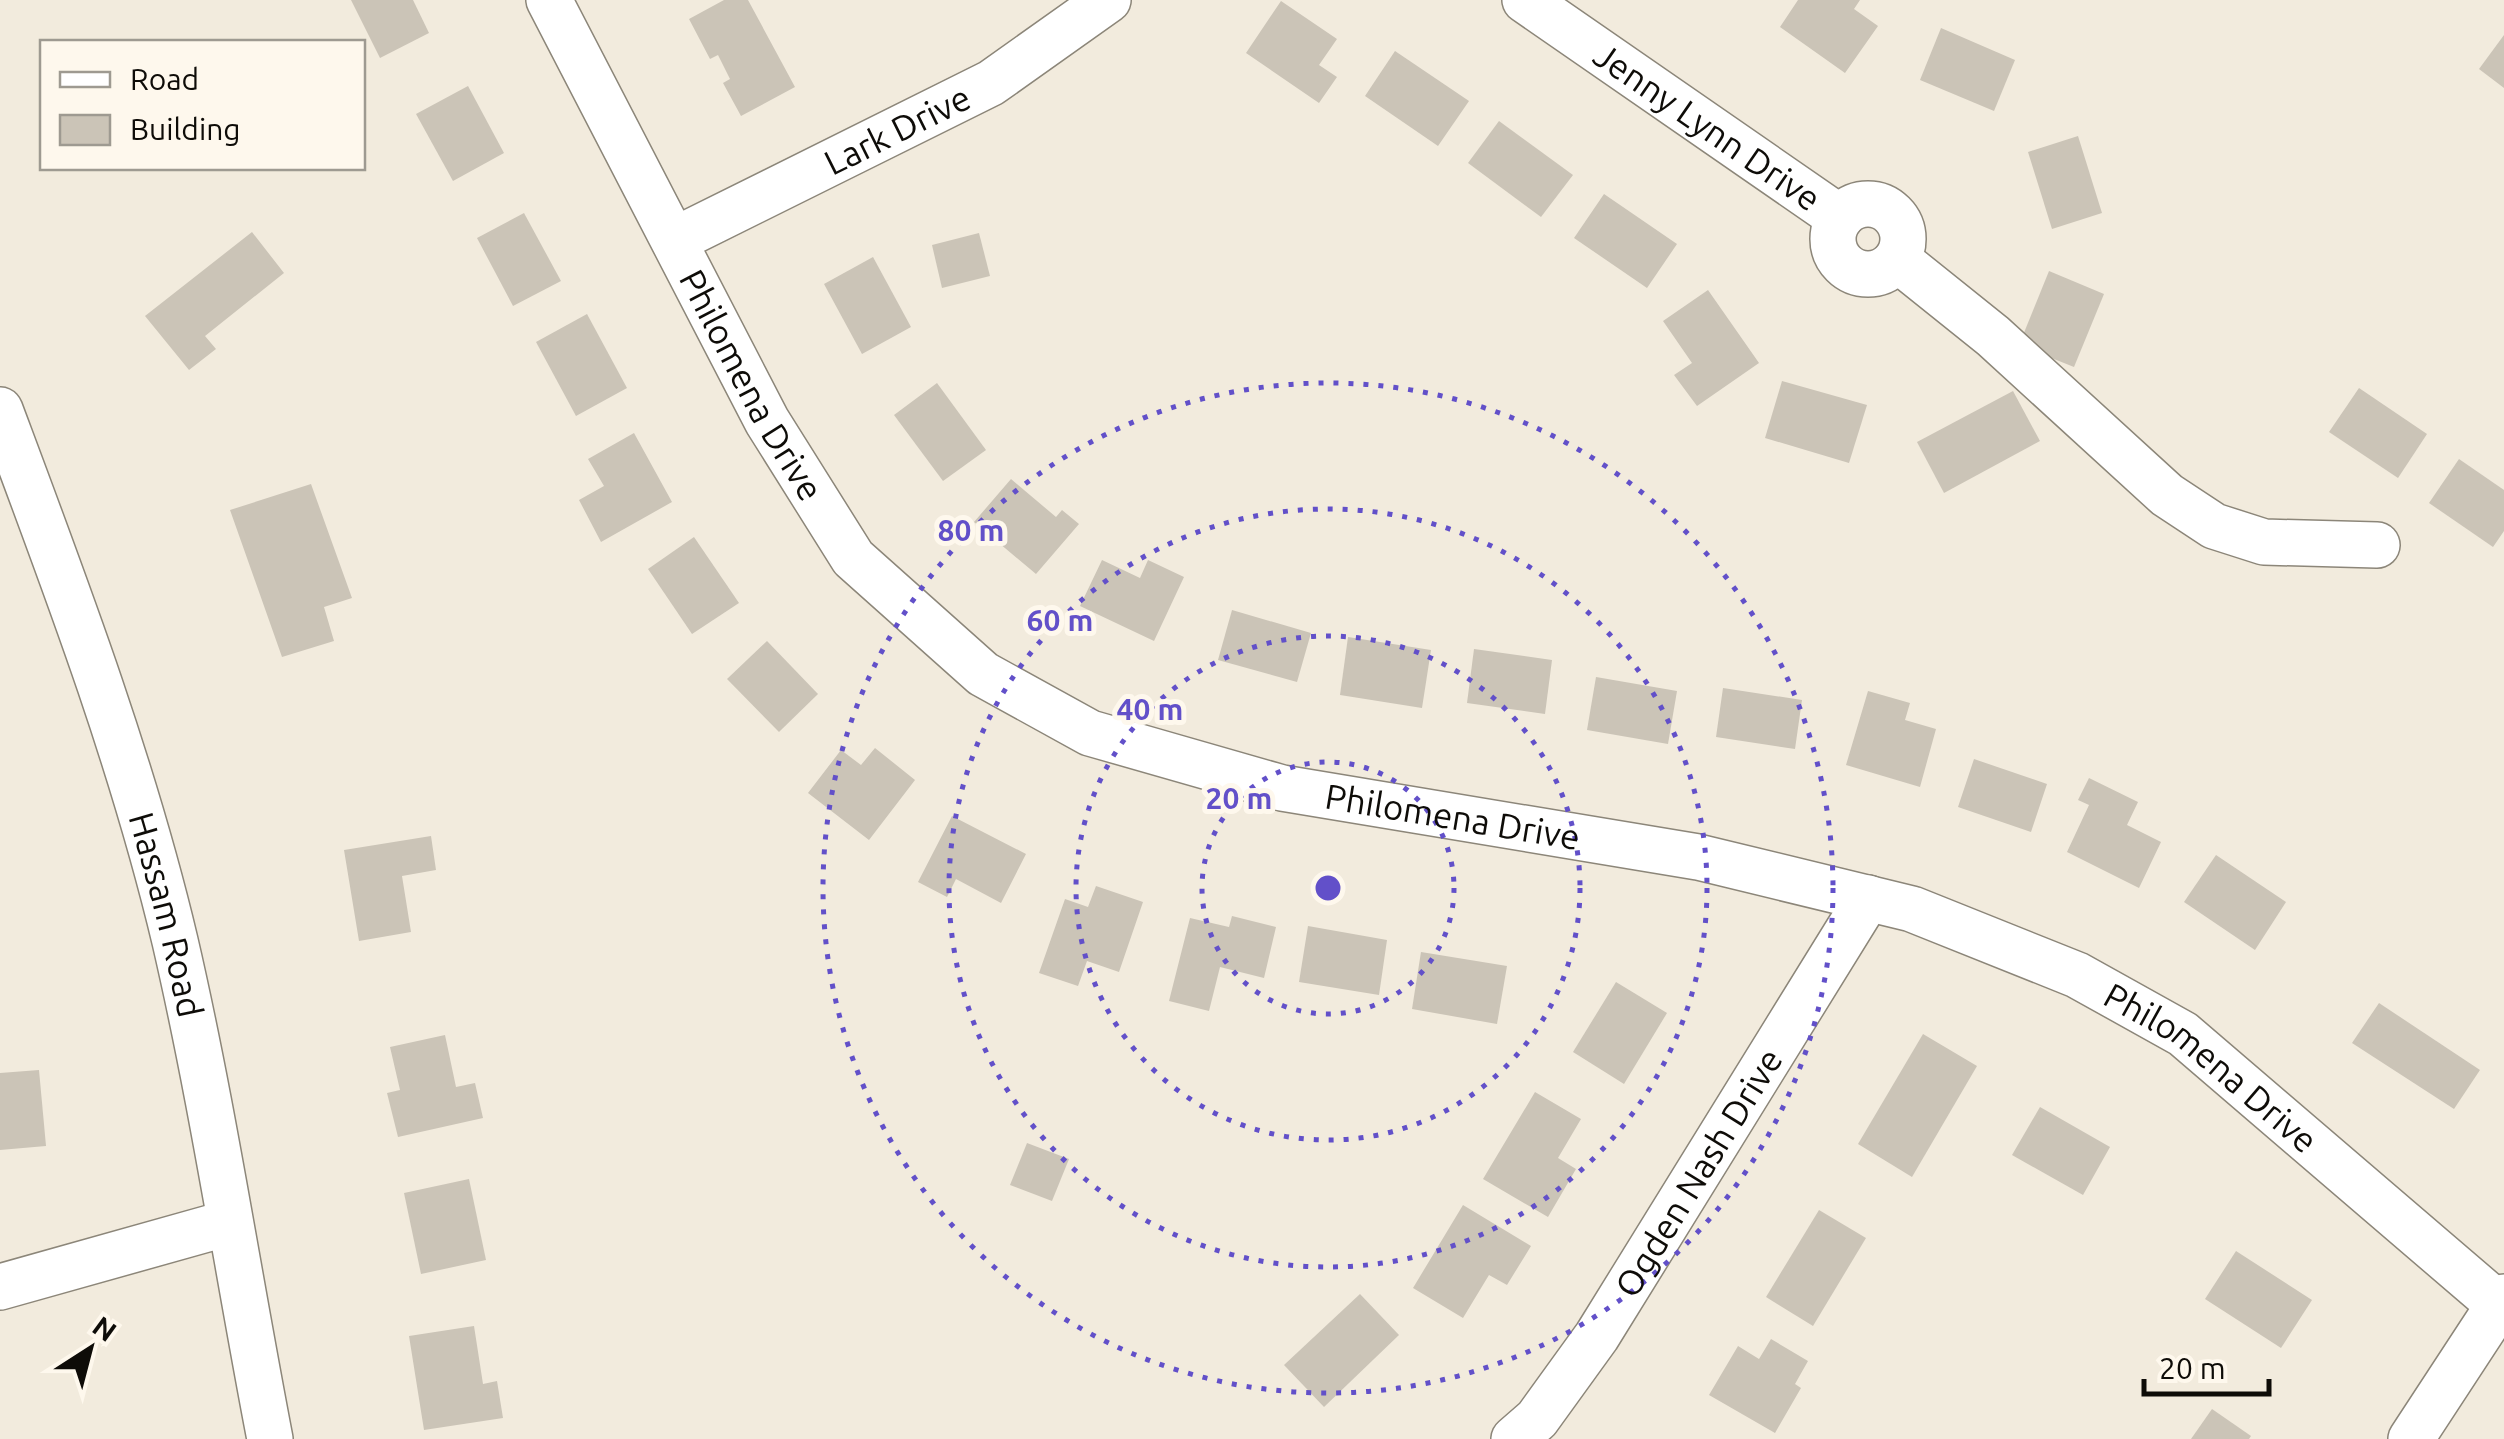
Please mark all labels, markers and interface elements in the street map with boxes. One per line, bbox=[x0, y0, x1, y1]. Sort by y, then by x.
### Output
street label: Jenny Lynn Drive bbox=[1587, 34, 1828, 219]
legend bbox=[40, 40, 365, 170]
text: Road bbox=[130, 62, 199, 96]
street label: Lark Drive bbox=[818, 77, 977, 183]
text: Building bbox=[130, 112, 241, 146]
street label: Philomena Drive bbox=[672, 263, 832, 508]
text: 80 m bbox=[938, 513, 1004, 547]
text: 60 m bbox=[1027, 603, 1093, 637]
text: 40 m bbox=[1117, 692, 1183, 726]
street label: Philomena Drive bbox=[1322, 776, 1583, 857]
text: 20 m bbox=[1206, 781, 1272, 815]
street label: Hassam Road bbox=[122, 808, 211, 1021]
centre of rings bbox=[1310, 870, 1346, 906]
street label: Philomena Drive bbox=[2098, 974, 2326, 1160]
street label: Ogden Nash Drive bbox=[1606, 1041, 1790, 1304]
north arrow bbox=[40, 1299, 140, 1399]
text: N bbox=[87, 1310, 123, 1347]
scale bar bbox=[2144, 1334, 2269, 1396]
text: 20 m bbox=[2159, 1351, 2226, 1385]

